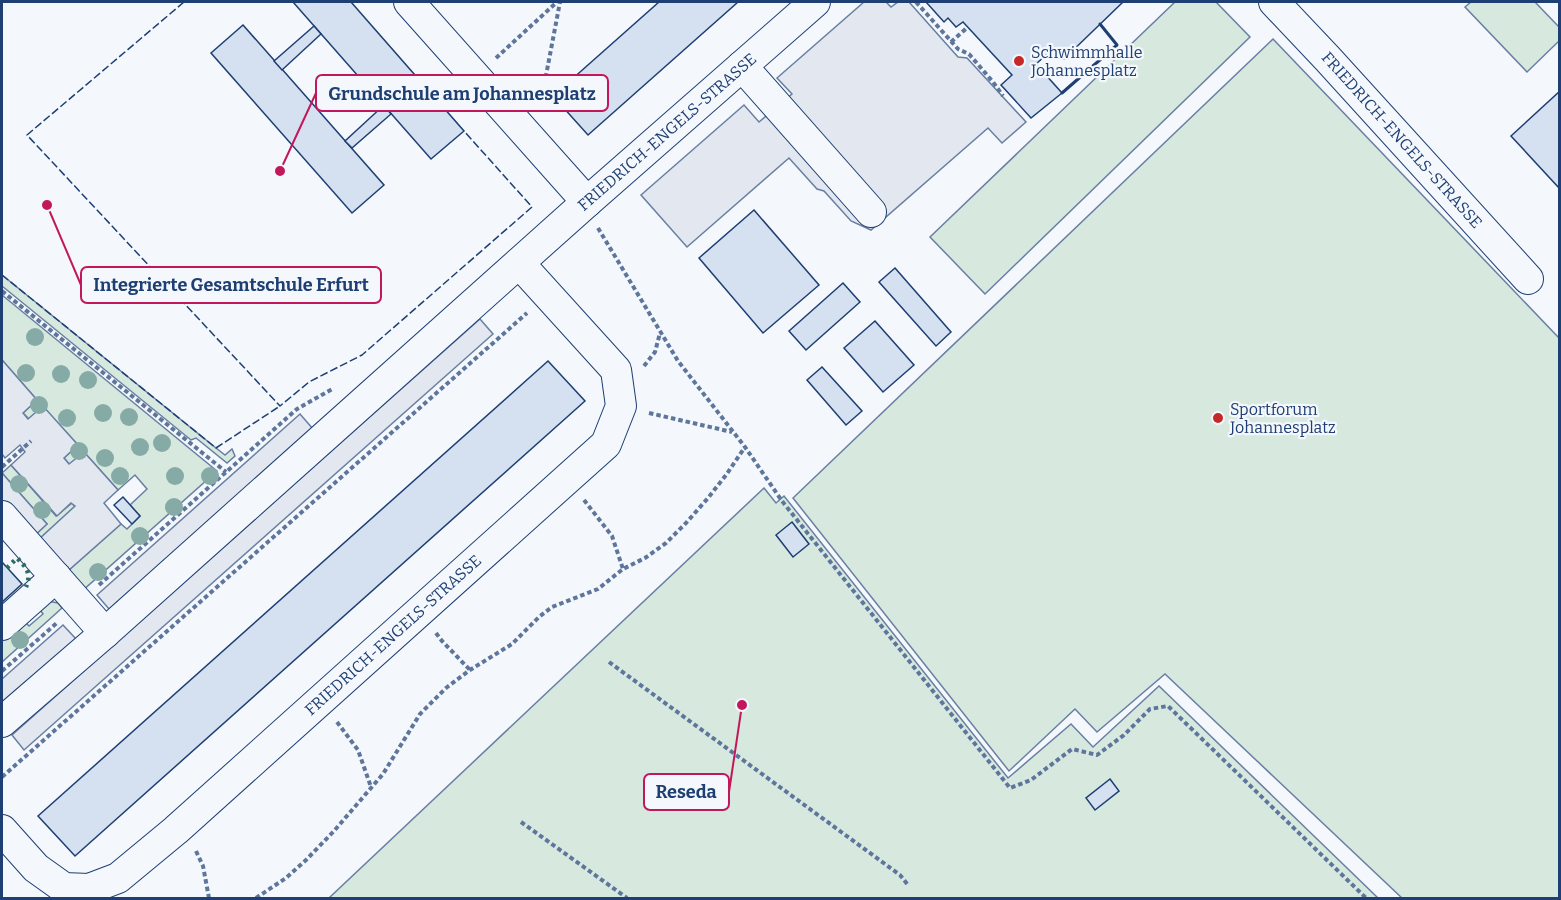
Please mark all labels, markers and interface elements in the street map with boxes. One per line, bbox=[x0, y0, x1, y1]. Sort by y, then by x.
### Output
place label: Schwimmhalle Johannesplatz bbox=[1030, 43, 1143, 80]
street label: FRIEDRICH-ENGELS-STRASSE bbox=[1318, 48, 1486, 232]
street label: FRIEDRICH-ENGELS-STRASSE bbox=[574, 49, 760, 215]
marker: Schwimmhalle Johannesplatz bbox=[1012, 54, 1026, 68]
callout: Grundschule am Johannesplatz bbox=[316, 75, 608, 111]
text: Grundschule am Johannesplatz bbox=[328, 83, 596, 105]
callout: Integrierte Gesamtschule Erfurt bbox=[81, 267, 381, 303]
text: Integrierte Gesamtschule Erfurt bbox=[93, 274, 369, 296]
place label: Sportforum Johannesplatz bbox=[1229, 400, 1336, 437]
marker: Sportforum Johannesplatz bbox=[1211, 411, 1225, 425]
street label: FRIEDRICH-ENGELS-STRASSE bbox=[301, 551, 485, 719]
callout: Reseda bbox=[644, 774, 729, 810]
text: Reseda bbox=[655, 781, 717, 803]

